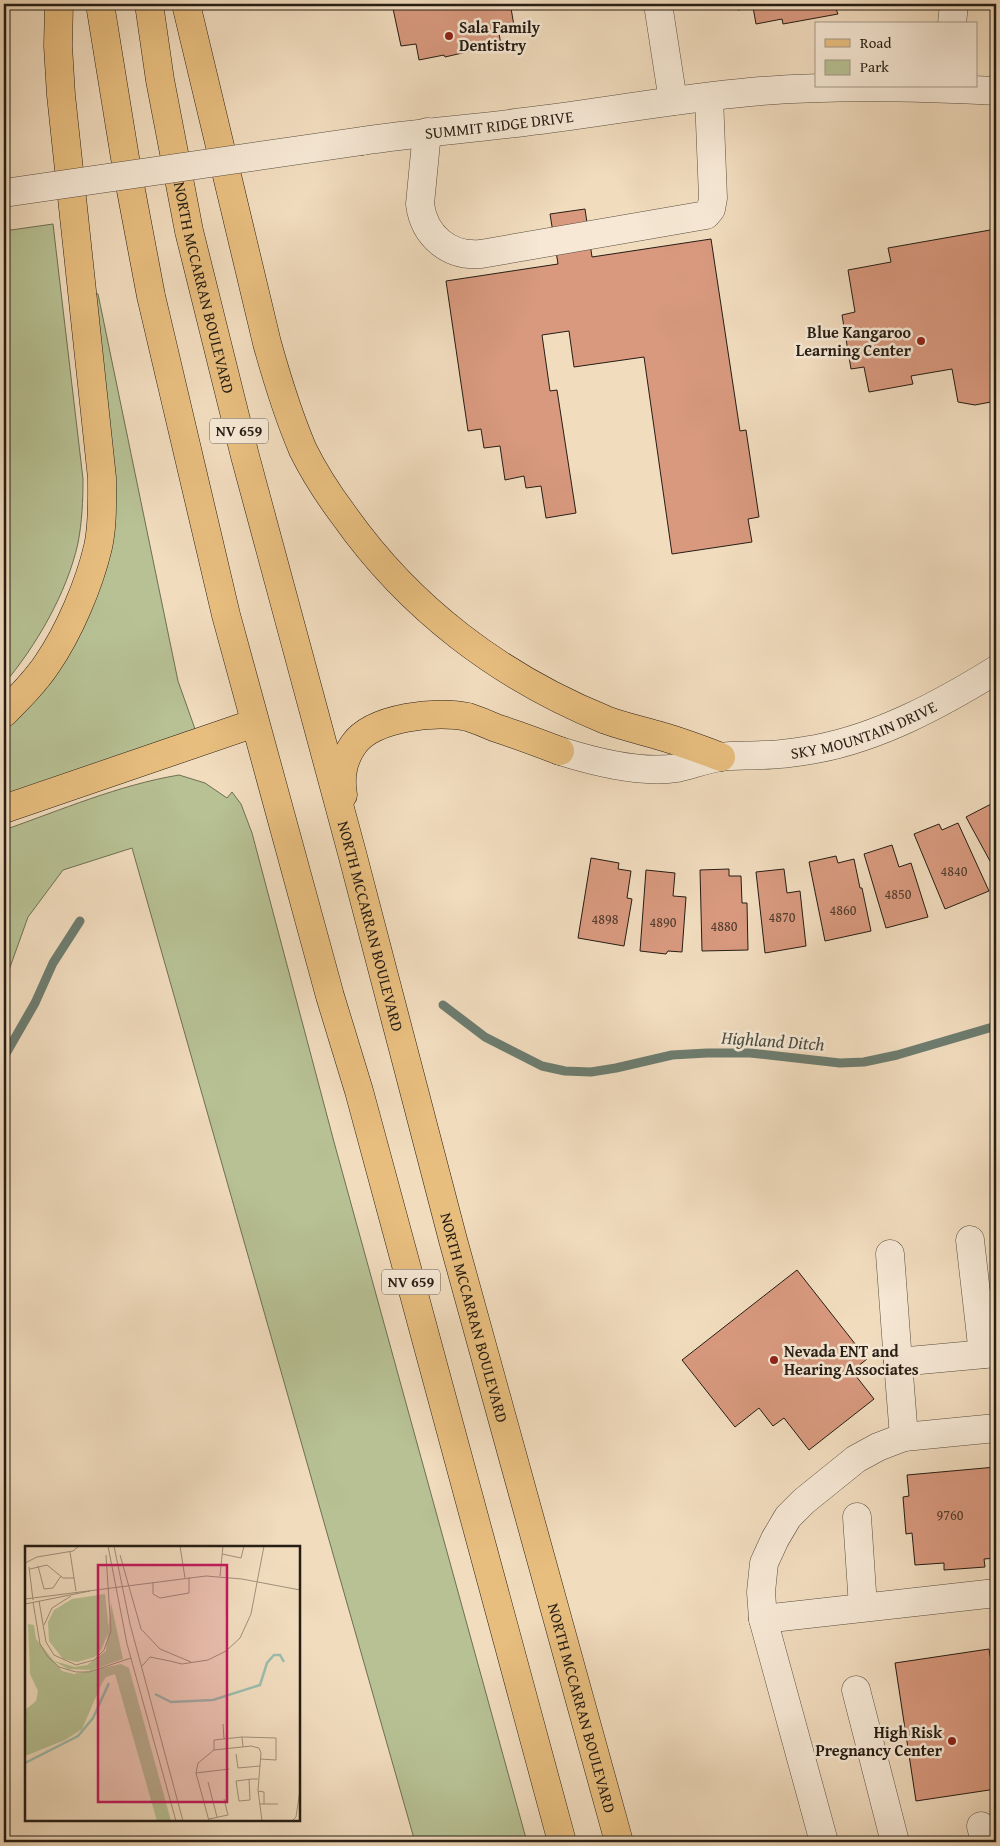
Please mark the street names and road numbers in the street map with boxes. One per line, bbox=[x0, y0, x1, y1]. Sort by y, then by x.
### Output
street label: SUMMIT RIDGE DRIVE bbox=[424, 104, 575, 145]
street label: NORTH MCCARRAN BOULEVARD bbox=[168, 180, 241, 396]
road number: NV 659 bbox=[210, 418, 268, 444]
street label: SKY MOUNTAIN DRIVE bbox=[789, 694, 941, 765]
street label: NORTH MCCARRAN BOULEVARD bbox=[332, 818, 410, 1034]
street label: NORTH MCCARRAN BOULEVARD bbox=[434, 1210, 515, 1426]
road number: NV 659 bbox=[382, 1270, 440, 1294]
street label: NORTH MCCARRAN BOULEVARD bbox=[542, 1600, 623, 1816]

